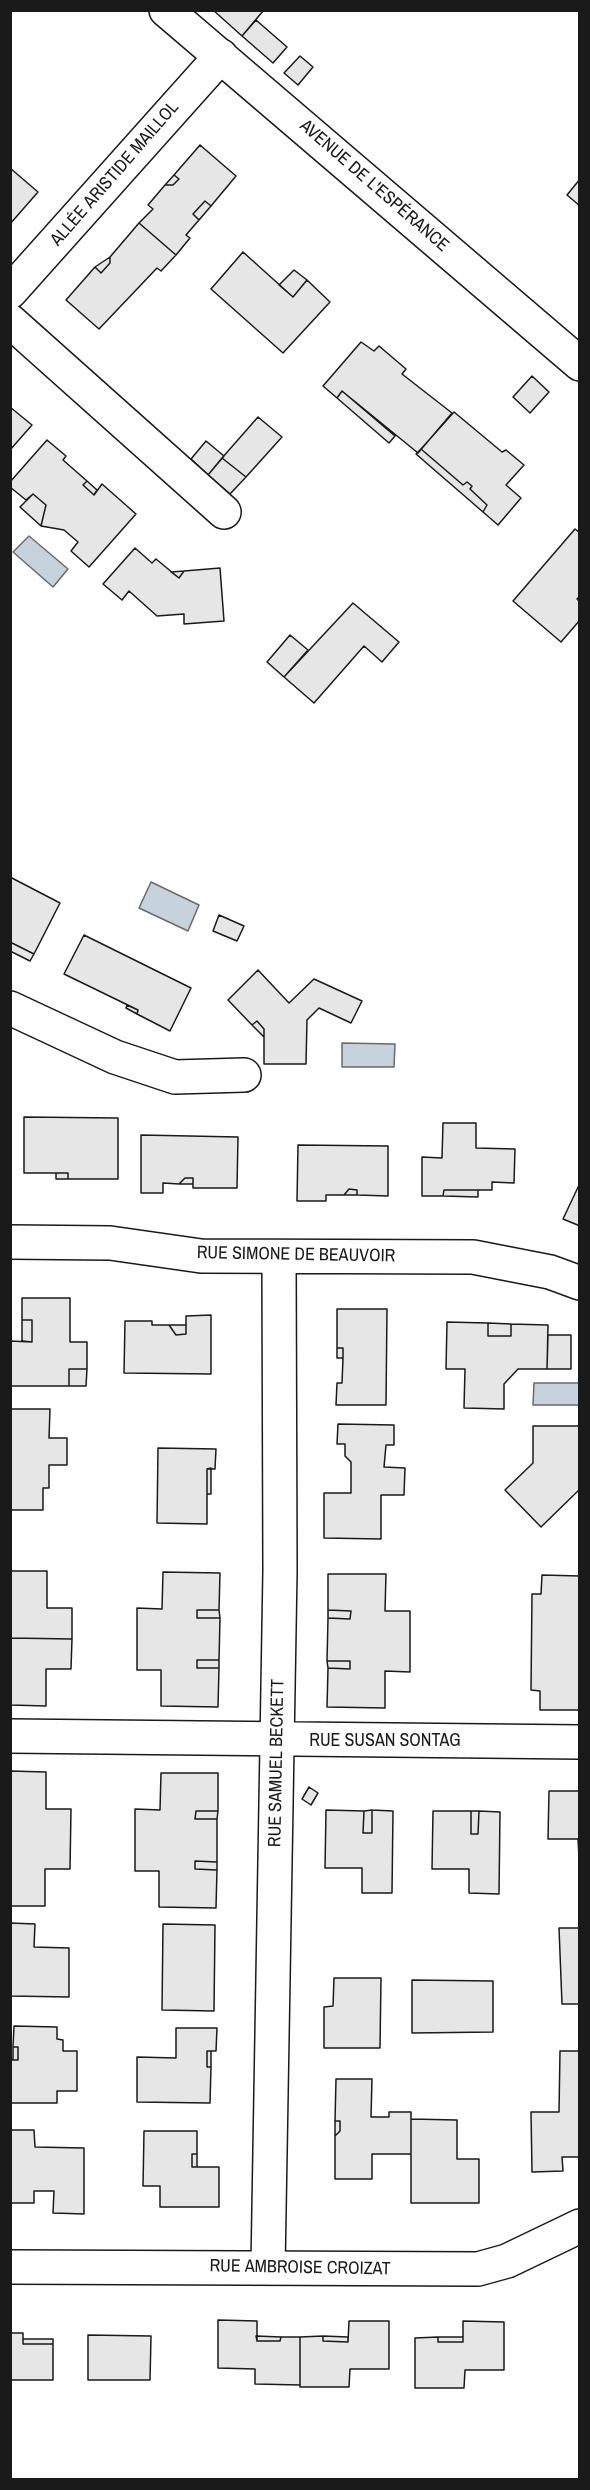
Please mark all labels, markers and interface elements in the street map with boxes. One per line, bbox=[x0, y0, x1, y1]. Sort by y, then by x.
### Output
street label: ALLÉE ARISTIDE MAILLOL bbox=[46, 97, 184, 251]
street label: AVENUE DE L'ESPÉRANCE bbox=[295, 115, 453, 257]
street label: RUE SIMONE DE BEAUVOIR bbox=[197, 1242, 395, 1268]
street label: RUE SAMUEL BECKETT bbox=[265, 1679, 289, 1847]
street label: RUE SUSAN SONTAG bbox=[309, 1730, 461, 1752]
street label: RUE AMBROISE CROIZAT bbox=[209, 2256, 391, 2280]

